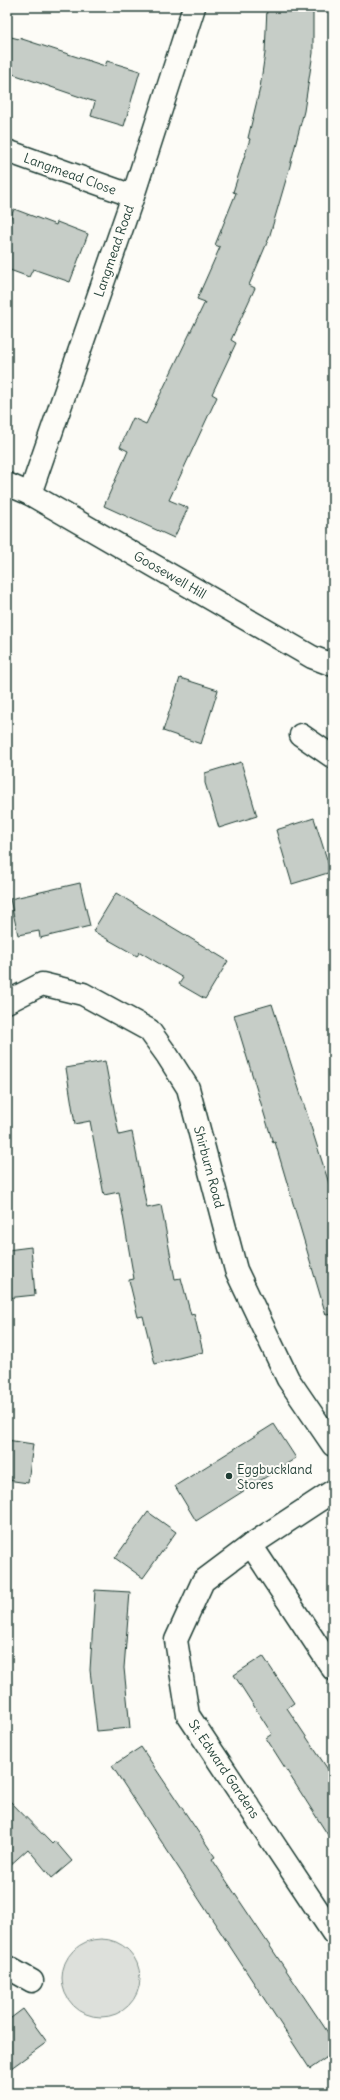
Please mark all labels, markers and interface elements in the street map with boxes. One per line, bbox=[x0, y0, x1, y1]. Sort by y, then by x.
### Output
street label: Langmead Close bbox=[21, 149, 119, 199]
street label: Langmead Road bbox=[90, 202, 138, 299]
street label: Goosewell Hill bbox=[131, 547, 209, 603]
street label: Shirburn Road bbox=[190, 1124, 228, 1210]
place label: Eggbuckland Stores bbox=[237, 1461, 313, 1493]
marker: Eggbuckland Stores bbox=[224, 1471, 234, 1481]
street label: St. Edward Gardens bbox=[185, 1716, 263, 1822]

